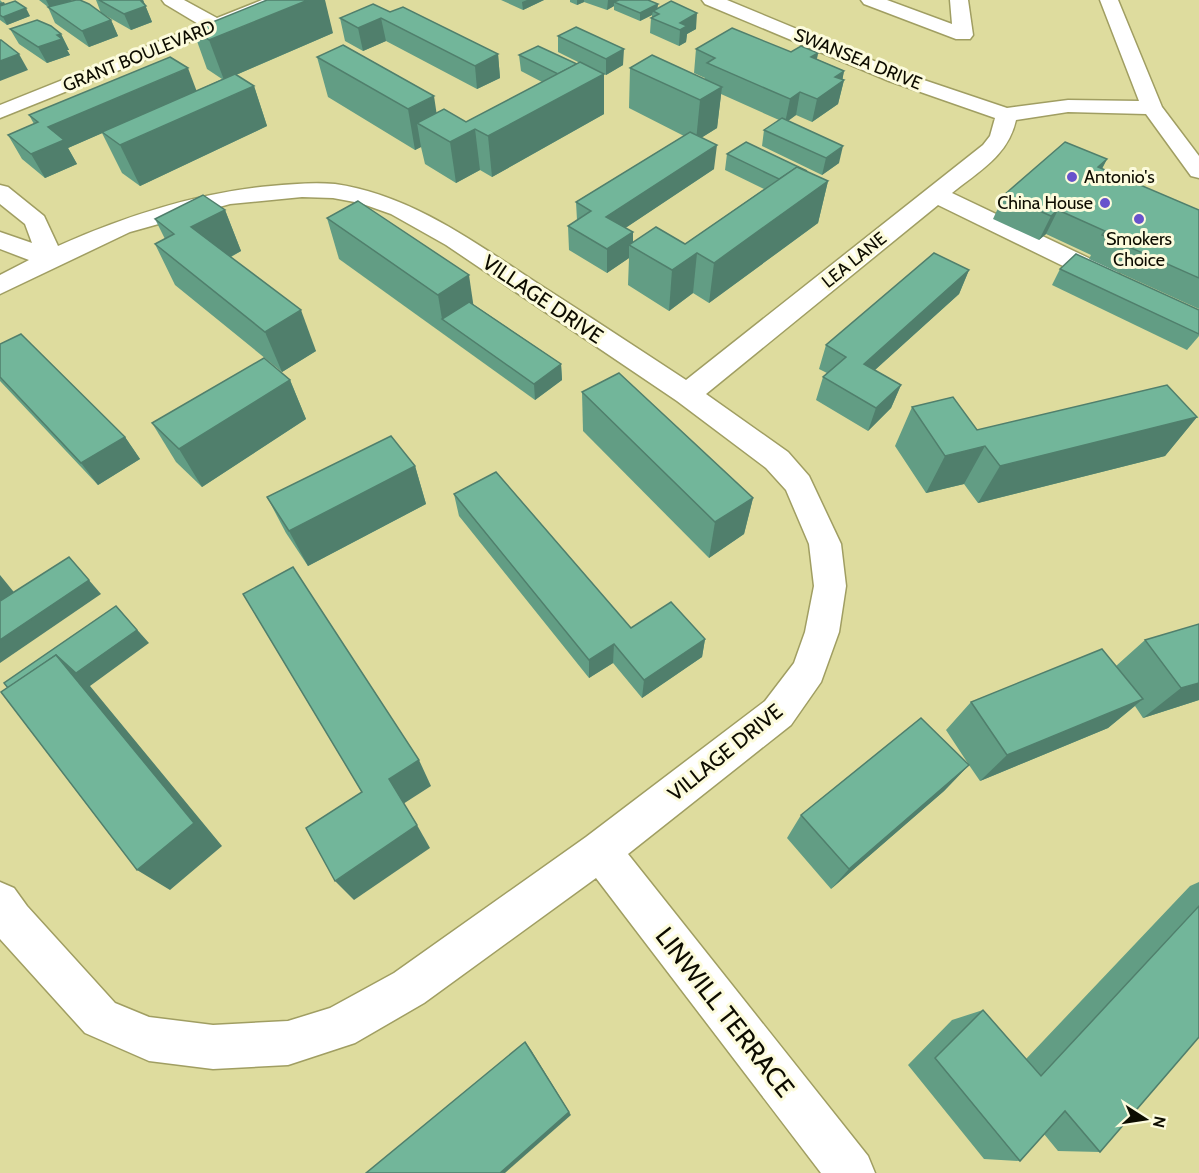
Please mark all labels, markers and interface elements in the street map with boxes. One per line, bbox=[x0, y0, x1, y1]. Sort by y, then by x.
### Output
street label: GRANT BOULEVARD bbox=[60, 15, 218, 97]
street label: SWANSEA DRIVE bbox=[791, 23, 925, 95]
place label: Antonio's bbox=[1084, 166, 1155, 188]
marker: Antonio's bbox=[1065, 170, 1079, 184]
place label: China House bbox=[997, 192, 1093, 214]
marker: China House bbox=[1098, 196, 1112, 210]
marker: Smokers Choice bbox=[1132, 212, 1146, 226]
street label: LEA LANE bbox=[817, 227, 891, 293]
place label: Smokers Choice bbox=[1106, 228, 1172, 271]
street label: VILLAGE DRIVE bbox=[478, 249, 608, 349]
street label: VILLAGE DRIVE bbox=[663, 698, 787, 806]
street label: LINWILL TERRACE bbox=[649, 921, 801, 1103]
north arrow bbox=[1115, 1089, 1175, 1149]
text: N bbox=[1149, 1115, 1170, 1130]

